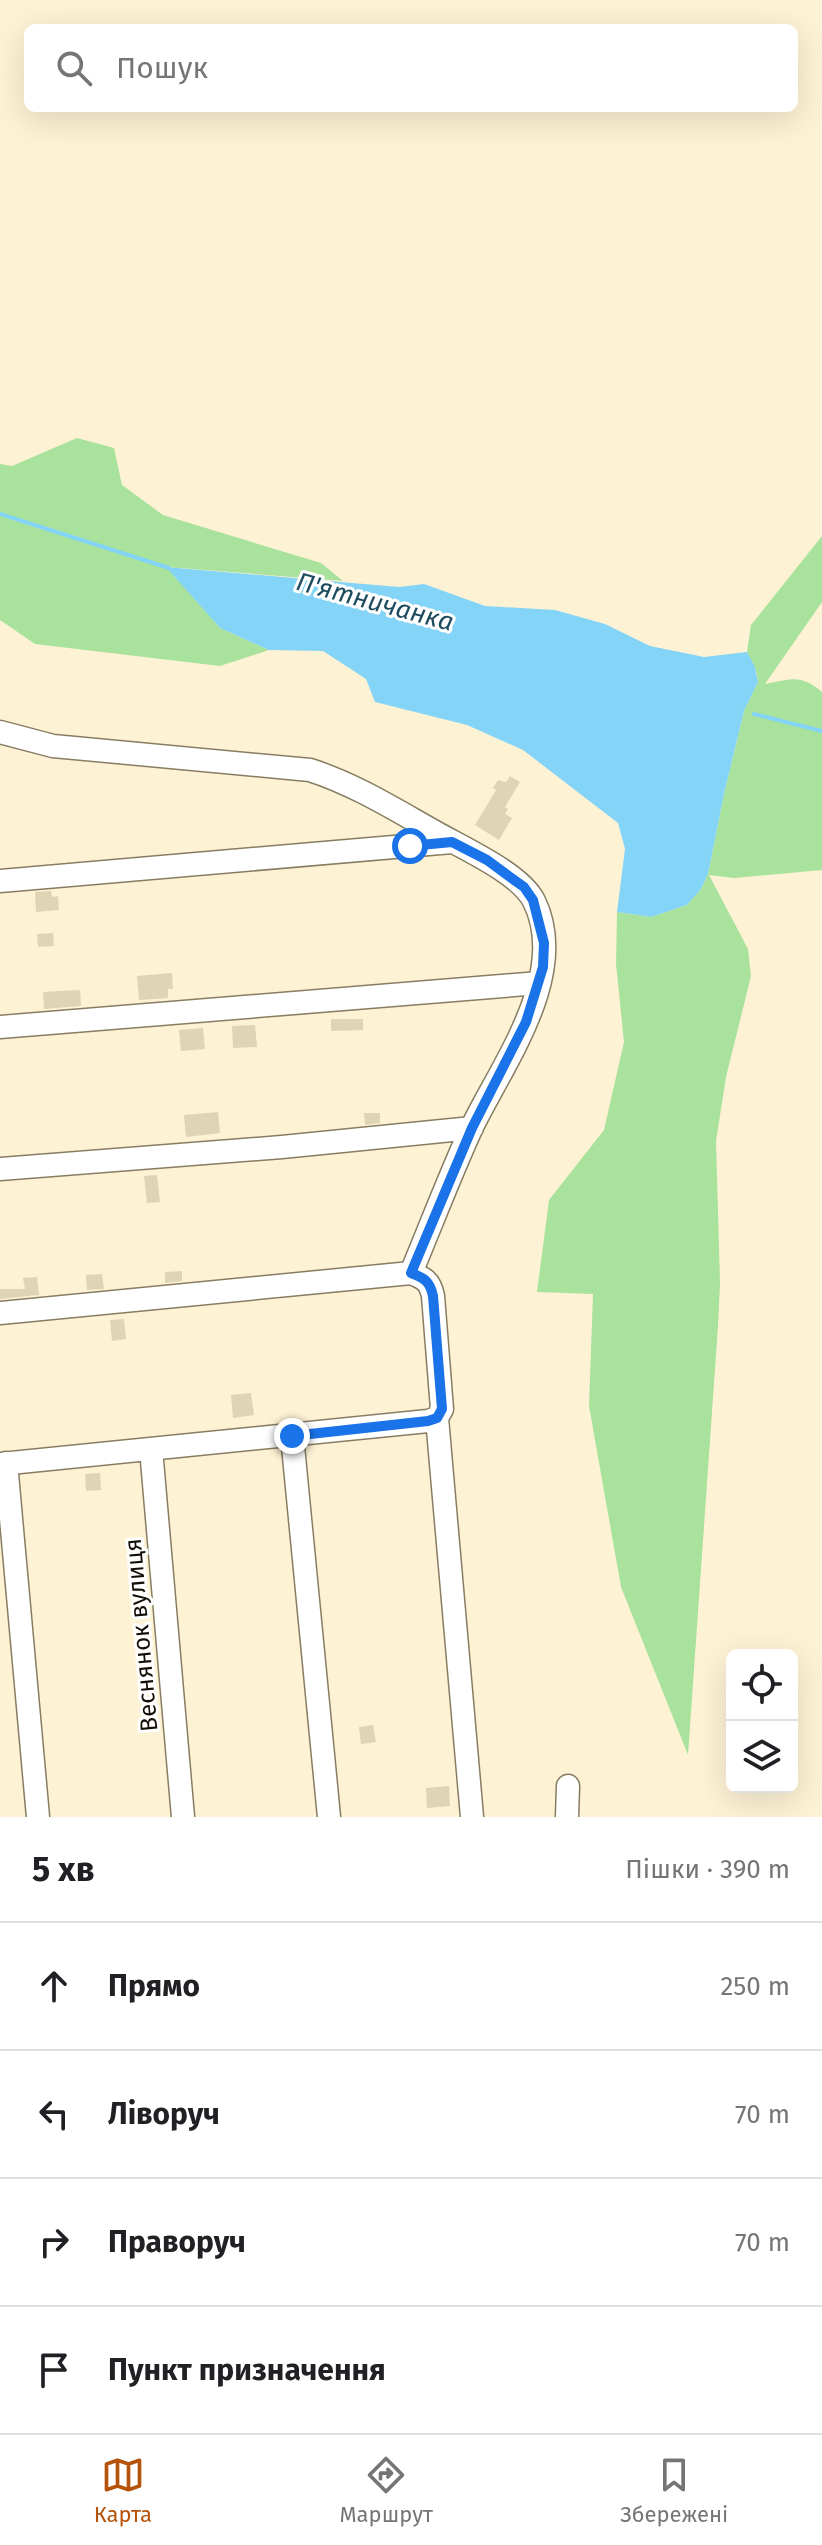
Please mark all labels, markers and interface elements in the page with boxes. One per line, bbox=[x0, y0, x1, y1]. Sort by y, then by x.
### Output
search box bbox=[24, 24, 798, 112]
icon: search bbox=[52, 46, 96, 90]
text: Пошук bbox=[116, 50, 208, 86]
water label: П'ятничанка bbox=[293, 566, 457, 638]
route start bbox=[392, 828, 428, 864]
route end bbox=[274, 1418, 310, 1454]
street label: Веснянок вулиця bbox=[119, 1537, 163, 1733]
map controls bbox=[726, 1649, 798, 1793]
button: locate bbox=[726, 1649, 798, 1721]
button: layers bbox=[726, 1721, 798, 1793]
text: 5 хв bbox=[32, 1849, 95, 1890]
text: Пішки · 390 m bbox=[625, 1854, 790, 1885]
icon: ahead bbox=[32, 1964, 76, 2008]
text: Прямо bbox=[108, 1968, 200, 2004]
text: 250 m bbox=[720, 1971, 790, 2002]
icon: left bbox=[32, 2092, 76, 2136]
text: Ліворуч bbox=[108, 2096, 220, 2132]
text: 70 m bbox=[735, 2099, 790, 2130]
icon: right bbox=[32, 2220, 76, 2264]
text: Праворуч bbox=[108, 2224, 246, 2260]
text: 70 m bbox=[735, 2227, 790, 2258]
icon: arrive bbox=[32, 2348, 76, 2392]
text: Пункт призначення bbox=[108, 2352, 386, 2388]
tab: Карта bbox=[94, 2453, 152, 2528]
tab: Маршрут bbox=[339, 2453, 433, 2528]
tab: Збережені bbox=[620, 2453, 728, 2528]

